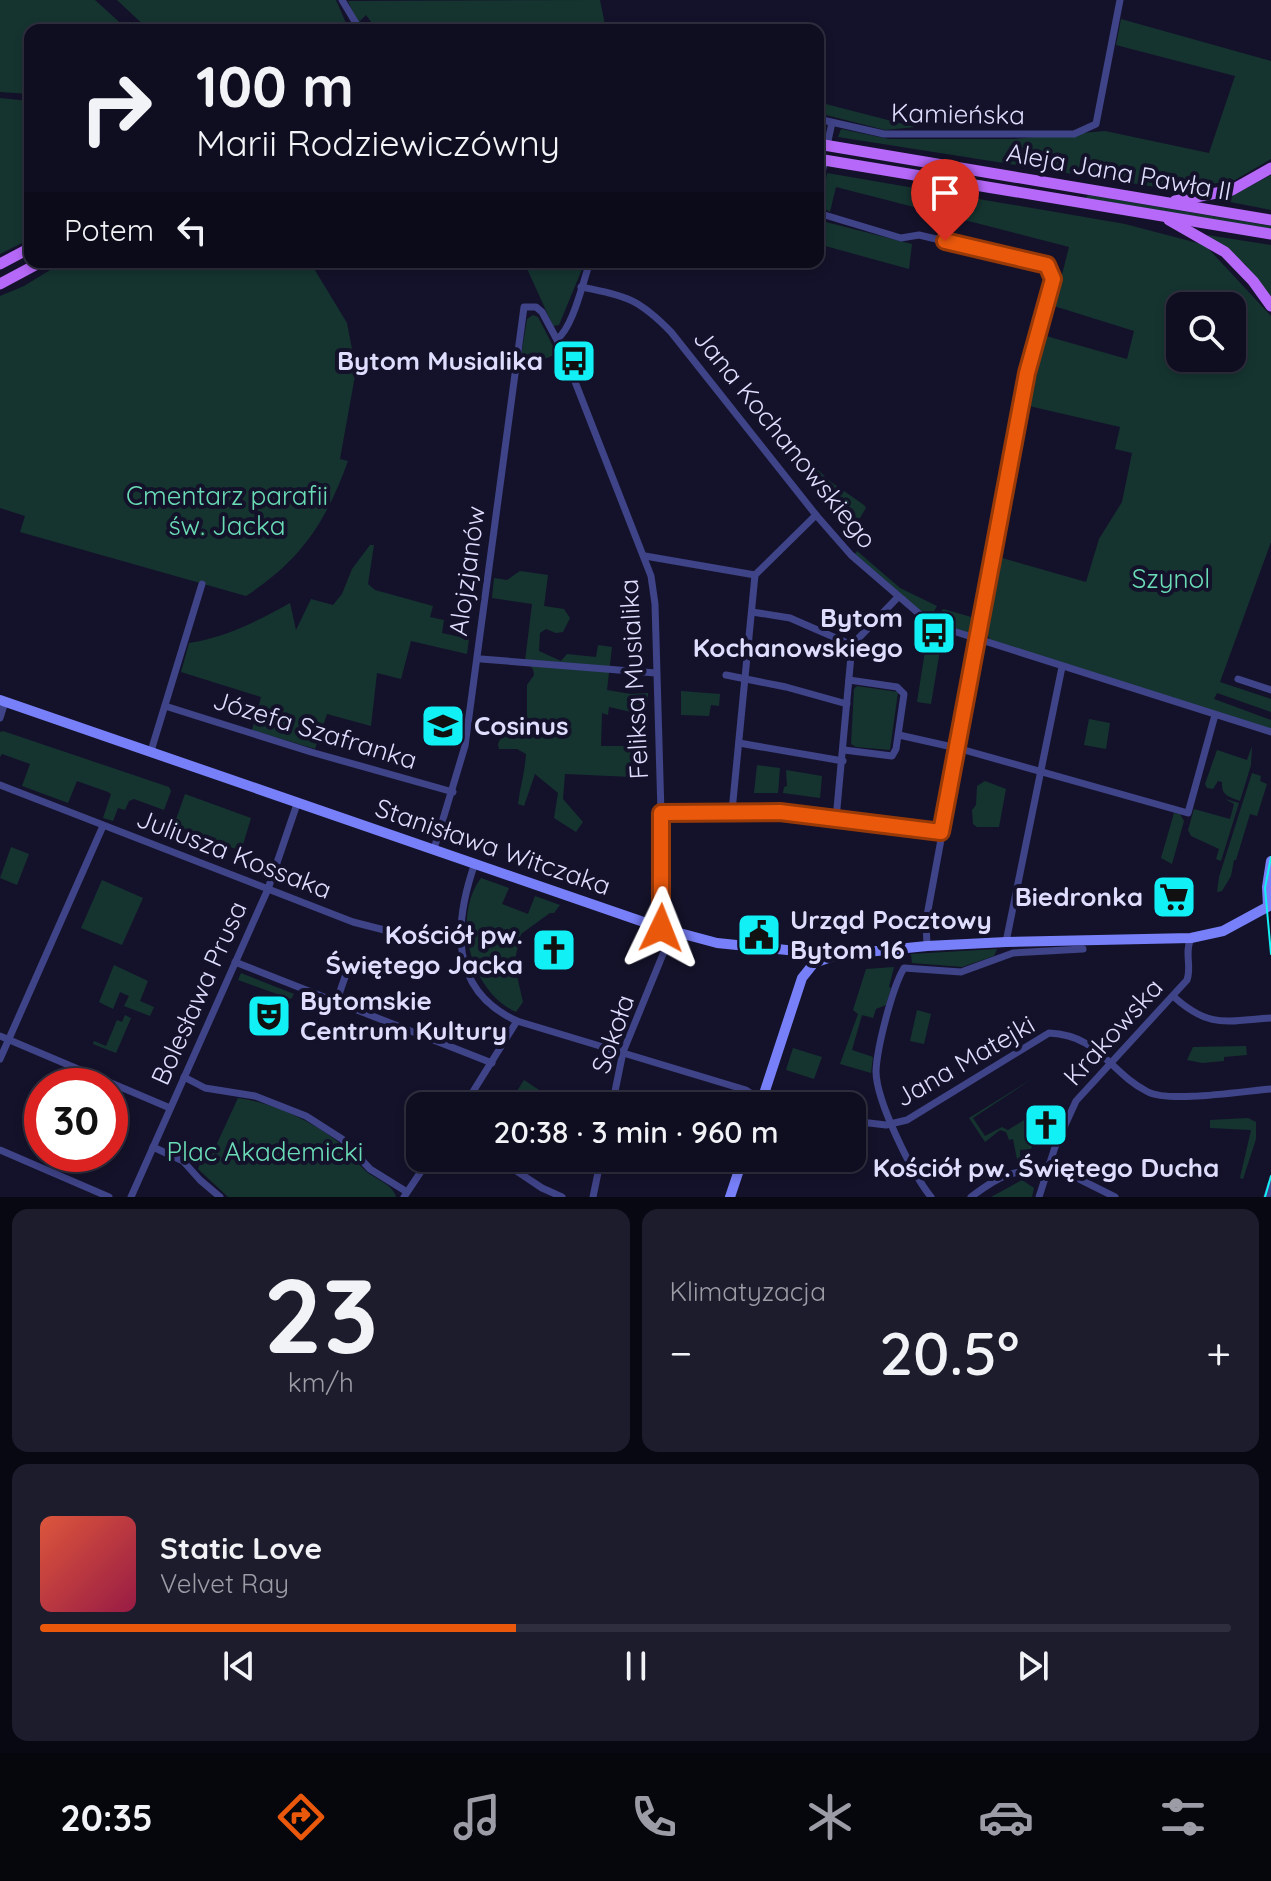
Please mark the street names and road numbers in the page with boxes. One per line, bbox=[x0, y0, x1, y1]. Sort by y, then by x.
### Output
street label: Kamieńska bbox=[891, 96, 1025, 131]
street label: Aleja Jana Pawła II bbox=[1004, 135, 1234, 208]
street label: Jana Kochanowskiego bbox=[687, 322, 884, 555]
street label: Alojzjanów bbox=[441, 504, 492, 638]
street label: Feliksa Musialika bbox=[612, 578, 655, 780]
street label: Józefa Szafranka bbox=[209, 683, 421, 776]
street label: Stanisława Witczaka bbox=[371, 791, 615, 902]
street label: Juliusza Kossaka bbox=[132, 801, 336, 906]
street label: Bolesława Prusa bbox=[143, 896, 254, 1090]
street label: Krakowska bbox=[1056, 971, 1169, 1092]
street label: Sokoła bbox=[584, 990, 641, 1078]
street label: Jana Matejki bbox=[889, 1007, 1040, 1114]

